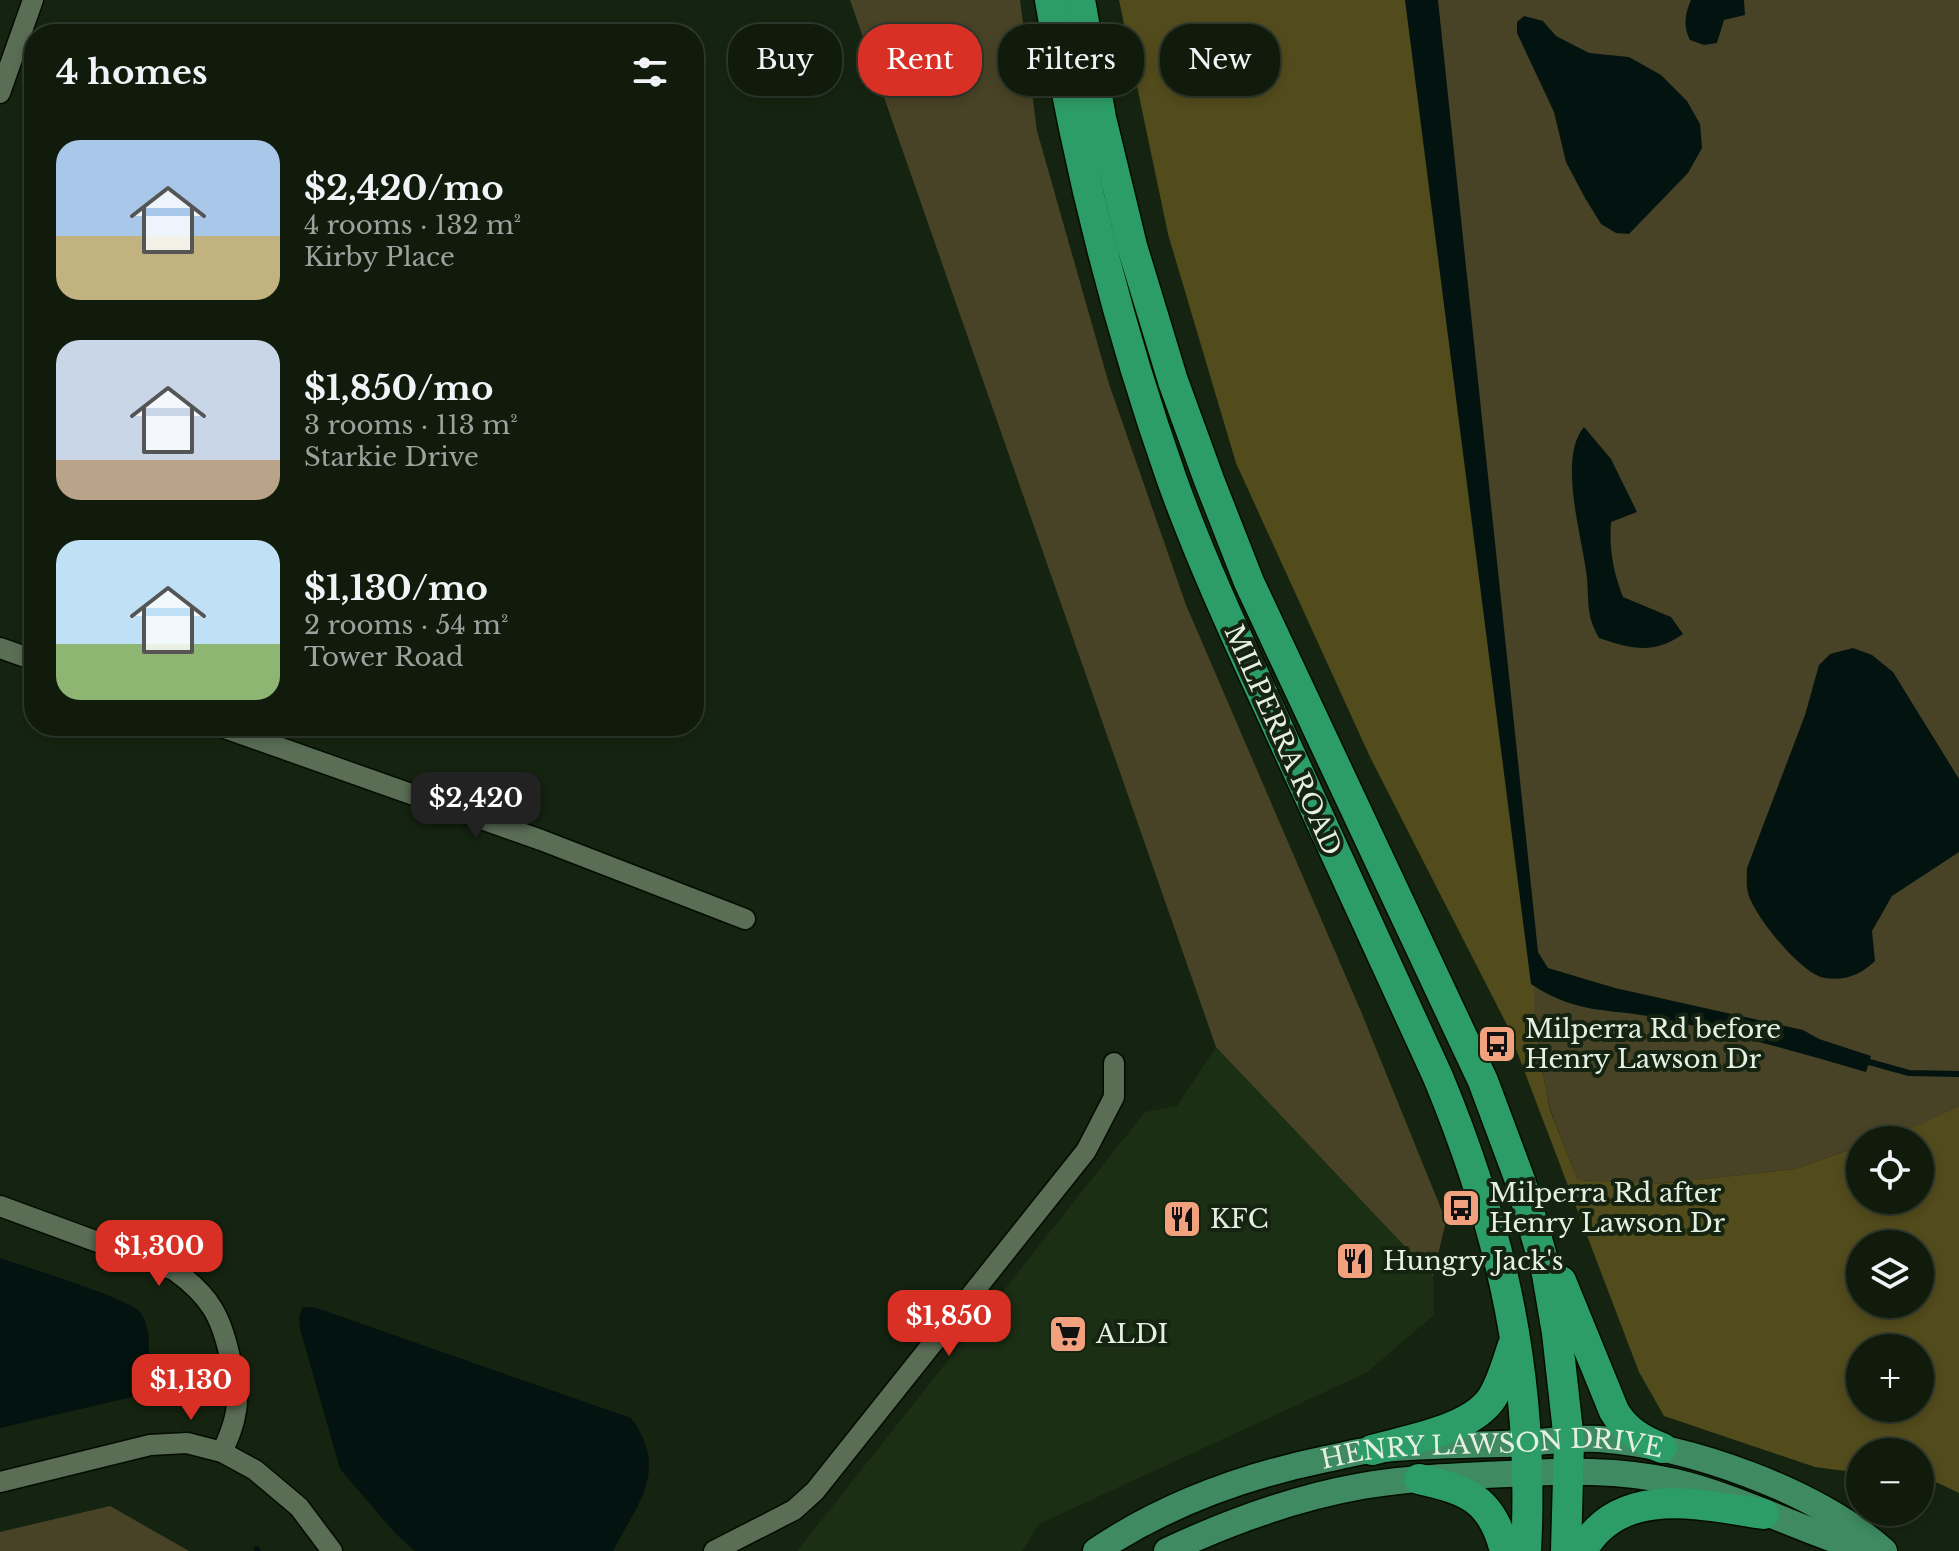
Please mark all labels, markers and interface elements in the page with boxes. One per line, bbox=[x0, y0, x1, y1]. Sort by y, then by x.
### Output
chip: Buy bbox=[728, 24, 842, 96]
chip: Rent bbox=[858, 24, 982, 96]
chip: Filters bbox=[998, 24, 1144, 96]
chip: New bbox=[1160, 24, 1280, 96]
icon: filters bbox=[628, 50, 672, 94]
text: 4 homes bbox=[56, 51, 208, 93]
text: $2,420/mo bbox=[304, 167, 504, 209]
icon: home bbox=[120, 172, 216, 268]
text: 4 rooms · 132 m² bbox=[304, 209, 521, 241]
text: Kirby Place bbox=[304, 241, 455, 273]
text: $1,850/mo bbox=[304, 367, 493, 409]
icon: home bbox=[120, 372, 216, 468]
text: 3 rooms · 113 m² bbox=[304, 409, 518, 441]
text: Starkie Drive bbox=[304, 441, 479, 473]
text: $1,130/mo bbox=[304, 567, 488, 609]
icon: home bbox=[120, 572, 216, 668]
text: 2 rooms · 54 m² bbox=[304, 609, 508, 641]
street label: MILPERRA ROAD bbox=[1218, 620, 1348, 860]
text: Tower Road bbox=[304, 641, 463, 673]
pin: $2,420 bbox=[411, 772, 541, 840]
text: $2,420 bbox=[429, 782, 523, 814]
place label: Milperra Rd before Henry Lawson Dr bbox=[1525, 1013, 1781, 1075]
bus stop icon: Milperra Rd before Henry Lawson Dr bbox=[1476, 1023, 1518, 1065]
map controls bbox=[1846, 1126, 1934, 1526]
button: locate bbox=[1846, 1126, 1934, 1214]
place label: Milperra Rd after Henry Lawson Dr bbox=[1489, 1177, 1726, 1239]
bus stop icon: Milperra Rd after Henry Lawson Dr bbox=[1440, 1187, 1482, 1229]
restaurant icon: KFC bbox=[1161, 1198, 1203, 1240]
place label: KFC bbox=[1210, 1203, 1269, 1235]
pin: $1,300 bbox=[94, 1220, 224, 1288]
text: $1,300 bbox=[114, 1230, 204, 1262]
button: layers bbox=[1846, 1230, 1934, 1318]
restaurant icon: Hungry Jack's bbox=[1334, 1240, 1376, 1282]
place label: Hungry Jack's bbox=[1383, 1245, 1564, 1277]
pin: $1,850 bbox=[884, 1290, 1014, 1358]
text: $1,850 bbox=[906, 1300, 992, 1332]
supermarket icon: ALDI bbox=[1047, 1313, 1089, 1355]
place label: ALDI bbox=[1095, 1318, 1168, 1350]
button: + bbox=[1846, 1334, 1934, 1422]
pin: $1,130 bbox=[126, 1354, 256, 1422]
text: $1,130 bbox=[150, 1364, 232, 1396]
street label: HENRY LAWSON DRIVE bbox=[1317, 1422, 1666, 1476]
button: − bbox=[1846, 1438, 1934, 1526]

